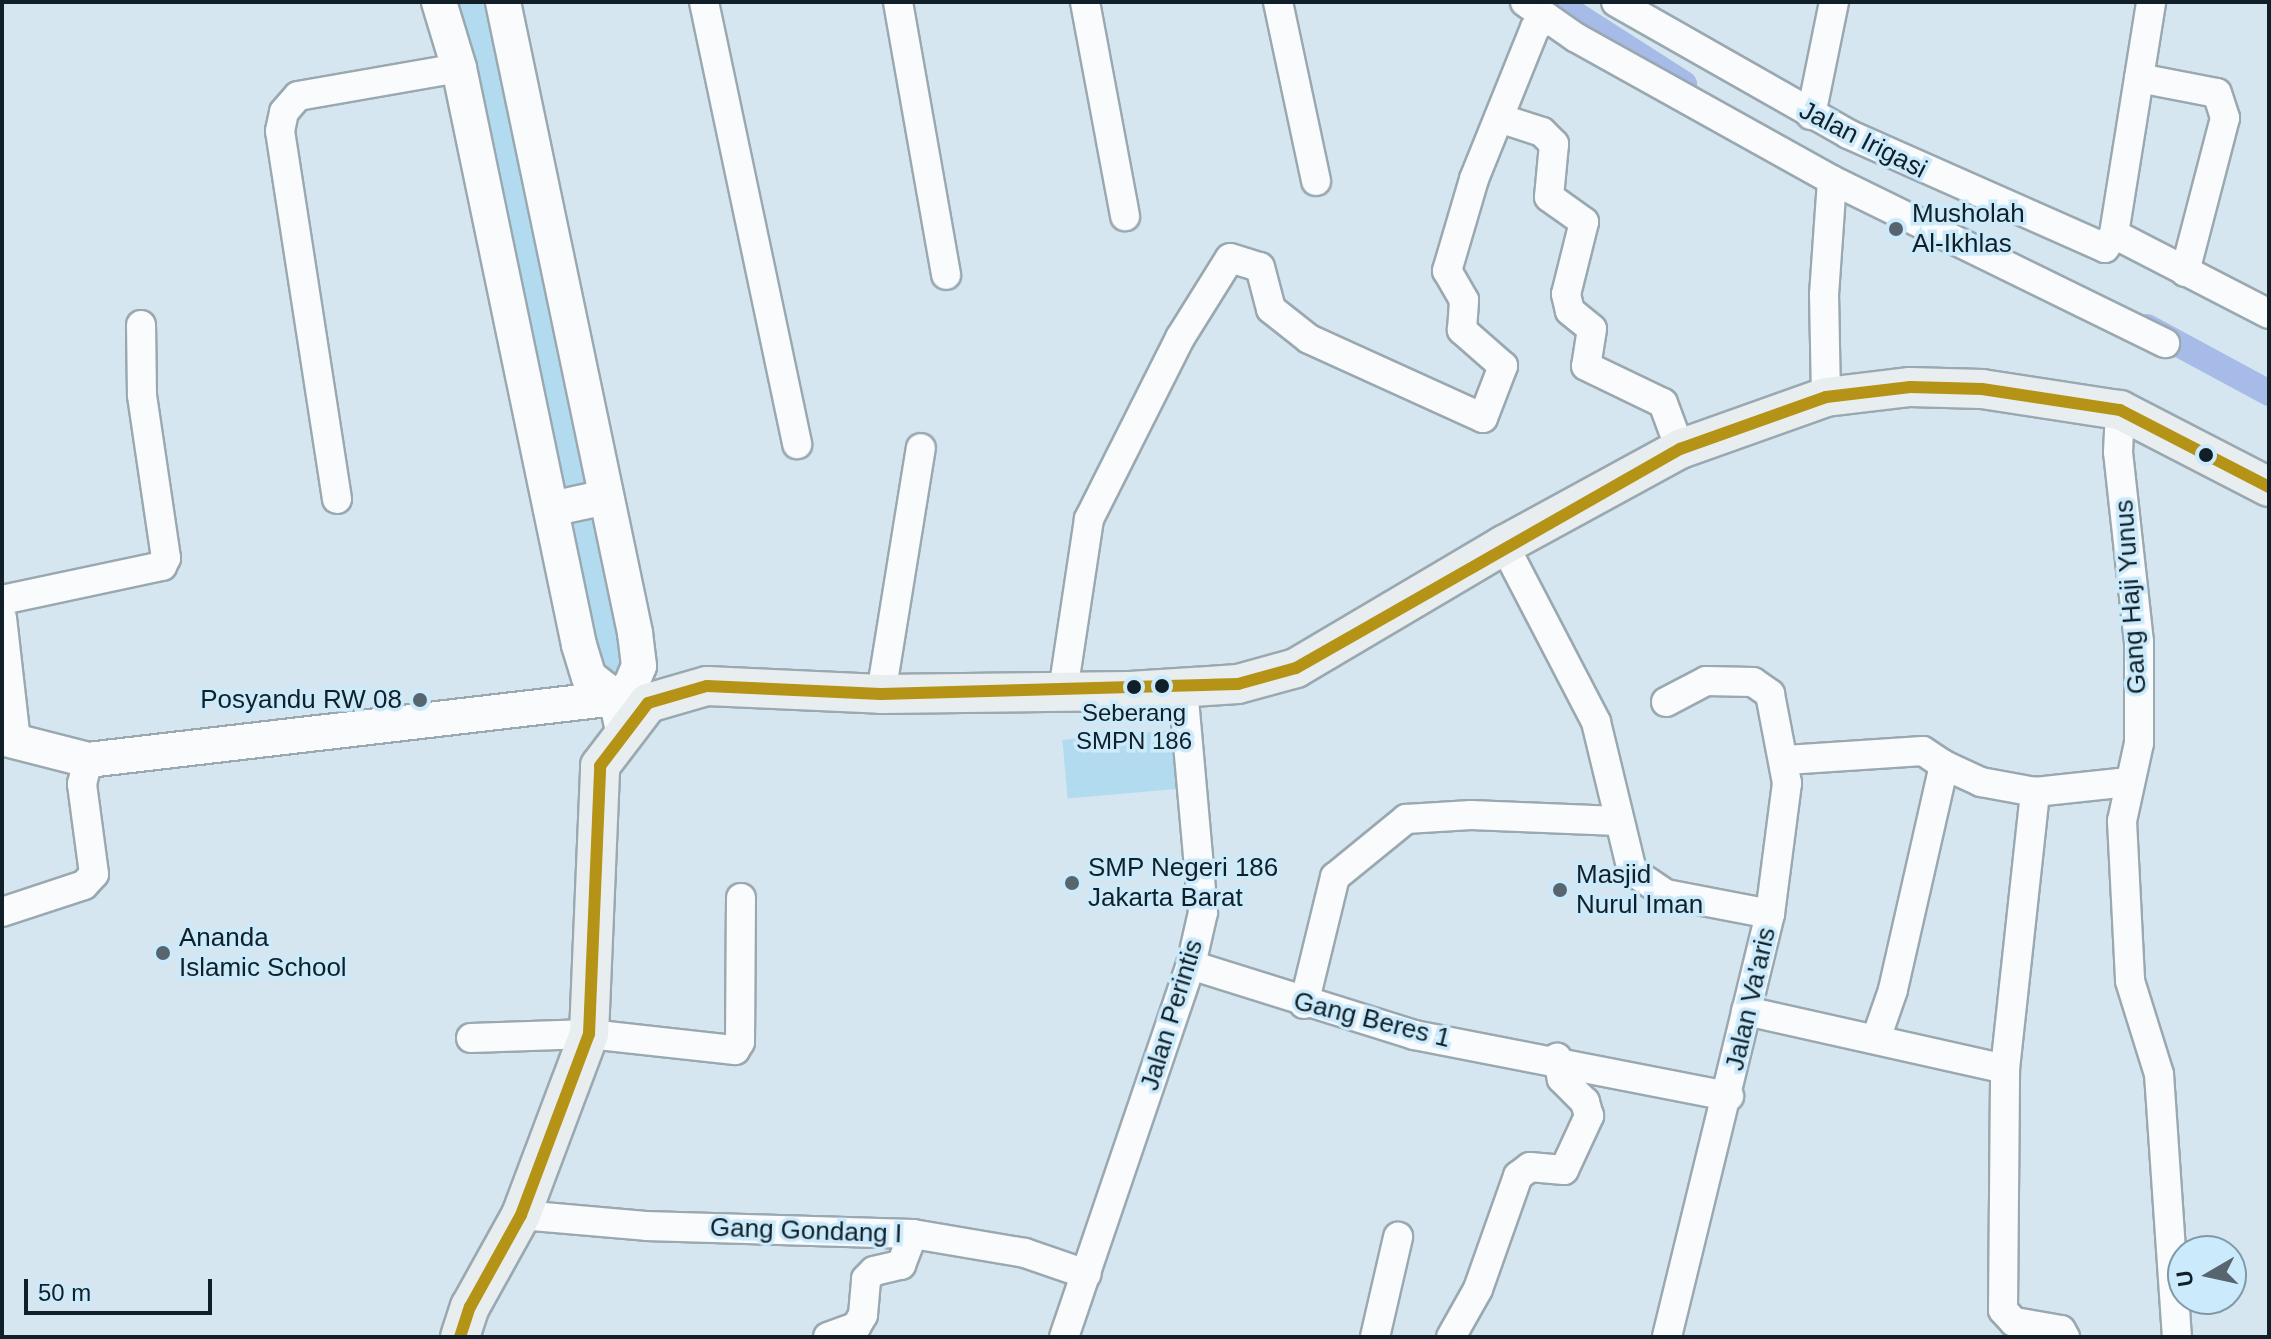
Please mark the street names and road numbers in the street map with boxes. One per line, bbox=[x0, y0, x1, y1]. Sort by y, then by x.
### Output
street label: Jalan Irigasi bbox=[1794, 95, 1932, 185]
street label: Gang Haji Yunus bbox=[2109, 499, 2153, 695]
street label: Jalan Va'aris bbox=[1719, 924, 1783, 1074]
street label: Jalan Perintis bbox=[1134, 936, 1210, 1094]
street label: Gang Beres 1 bbox=[1290, 985, 1454, 1055]
street label: Gang Gondang I bbox=[709, 1212, 903, 1250]

